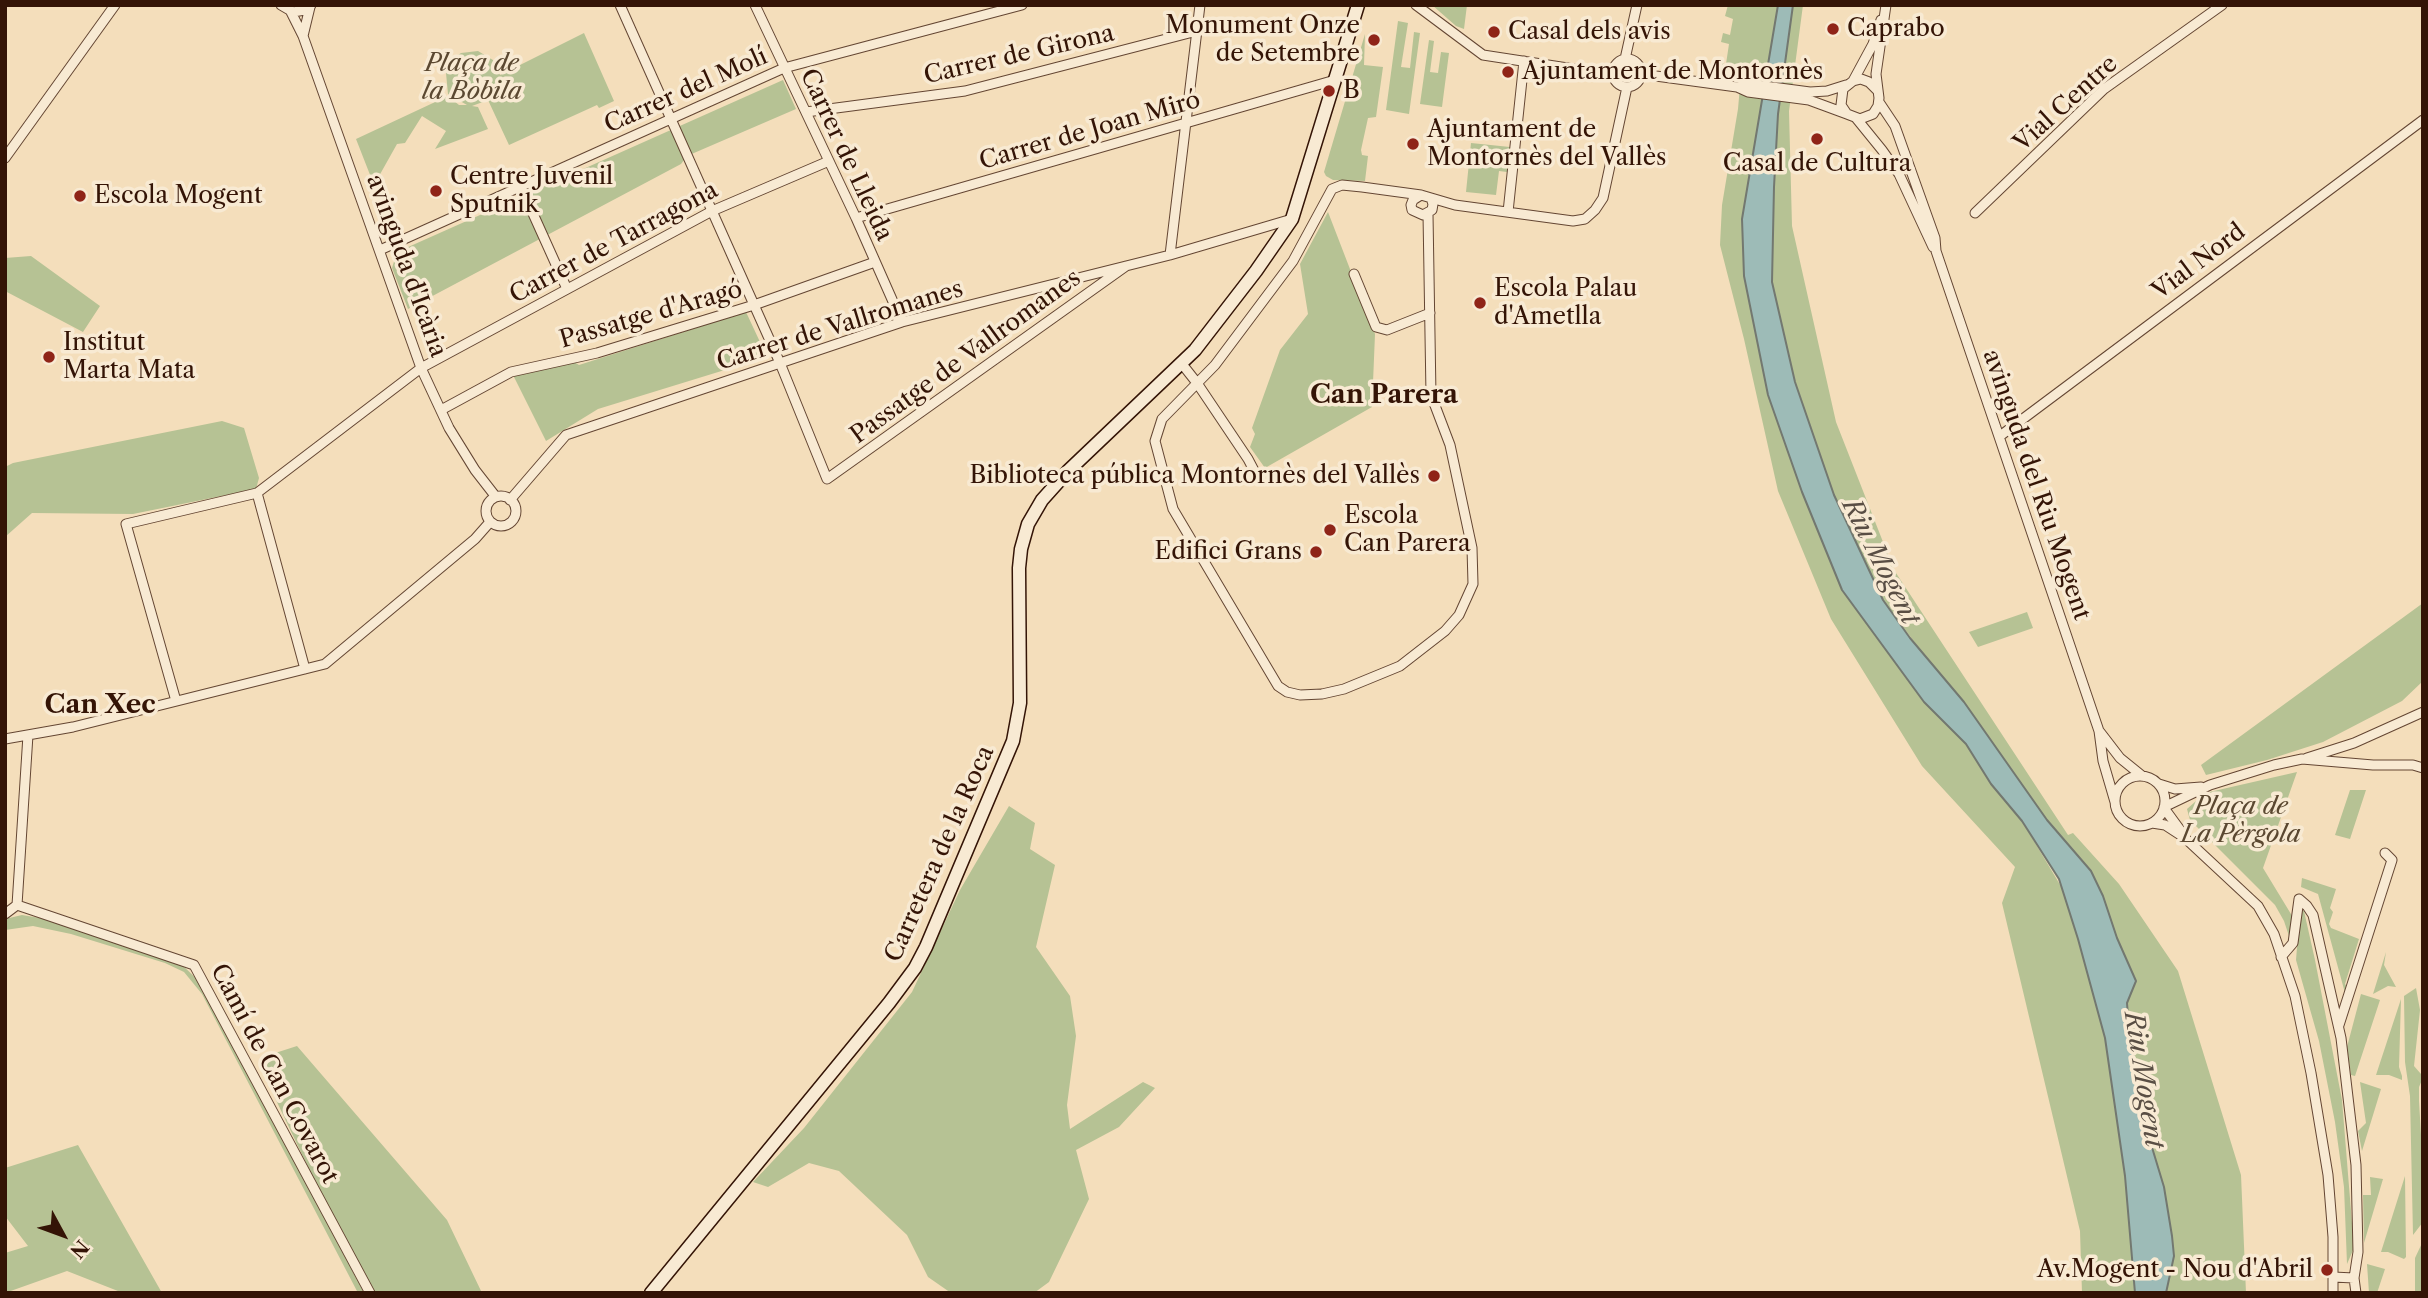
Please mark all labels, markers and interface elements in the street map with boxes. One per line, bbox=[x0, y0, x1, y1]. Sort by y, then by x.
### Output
place label: Monument Onze de Setembre bbox=[1165, 12, 1360, 68]
place label: Caprabo bbox=[1847, 15, 1945, 43]
place label: Casal dels avis bbox=[1508, 18, 1671, 46]
street label: Carrer de Girona bbox=[921, 19, 1117, 91]
marker: Caprabo bbox=[1825, 21, 1841, 37]
marker: Casal dels avis bbox=[1486, 24, 1502, 40]
marker: Monument Onze de Setembre bbox=[1366, 32, 1382, 48]
street label: Carrer del Molí bbox=[600, 42, 772, 140]
park label: Plaça de la Bòbila bbox=[422, 50, 522, 106]
street label: Vial Centre bbox=[2008, 50, 2124, 158]
place label: Ajuntament de Montornès bbox=[1522, 58, 1823, 86]
street label: Carrer de Lleida bbox=[794, 64, 898, 246]
marker: Ajuntament de Montornès bbox=[1500, 64, 1516, 80]
place label: B bbox=[1343, 77, 1360, 105]
marker: B bbox=[1321, 83, 1337, 99]
street label: Carrer de Joan Miró bbox=[976, 86, 1204, 176]
place label: Ajuntament de Montornès del Vallès bbox=[1427, 116, 1667, 172]
marker: Casal de Cultura bbox=[1809, 131, 1825, 147]
marker: Ajuntament de Montornès del Vallès bbox=[1405, 136, 1421, 152]
place label: Casal de Cultura bbox=[1723, 150, 1911, 178]
place label: Centre Juvenil Sputnik bbox=[450, 163, 613, 219]
street label: avinguda d'Icària bbox=[360, 171, 452, 361]
street label: Carrer de Tarragona bbox=[505, 176, 723, 310]
place label: Escola Mogent bbox=[94, 182, 262, 210]
marker: Centre Juvenil Sputnik bbox=[428, 183, 444, 199]
marker: Escola Mogent bbox=[72, 188, 88, 204]
street label: Vial Nord bbox=[2147, 218, 2251, 306]
street label: Passatge de Vallromanes bbox=[845, 264, 1087, 450]
street label: Passatge d'Aragó bbox=[556, 275, 746, 355]
street label: Carrer de Vallromanes bbox=[713, 275, 967, 377]
place label: Escola Palau d'Ametlla bbox=[1494, 275, 1637, 331]
marker: Escola Palau d'Ametlla bbox=[1472, 295, 1488, 311]
place label: Institut Marta Mata bbox=[63, 329, 195, 385]
street label: avinguda del Riu Mogent bbox=[1976, 346, 2096, 624]
marker: Institut Marta Mata bbox=[41, 349, 57, 365]
district label: Can Parera bbox=[1310, 379, 1458, 411]
place label: Biblioteca pública Montornès del Vallès bbox=[969, 462, 1420, 490]
marker: Biblioteca pública Montornès del Vallès bbox=[1426, 468, 1442, 484]
water label: Riu Mogent bbox=[1835, 493, 1925, 631]
place label: Escola Can Parera bbox=[1344, 502, 1471, 558]
marker: Escola Can Parera bbox=[1322, 522, 1338, 538]
place label: Edifici Grans bbox=[1155, 538, 1302, 566]
marker: Edifici Grans bbox=[1308, 544, 1324, 560]
district label: Can Xec bbox=[44, 689, 156, 721]
street label: Carretera de la Roca bbox=[879, 742, 1001, 966]
park label: Plaça de La Pèrgola bbox=[2181, 793, 2301, 849]
street label: Camí de Can Covarot bbox=[204, 959, 344, 1189]
water label: Riu Mogent bbox=[2117, 1009, 2169, 1151]
north arrow bbox=[28, 1200, 98, 1270]
text: N bbox=[65, 1235, 93, 1263]
place label: Av.Mogent - Nou d'Abril bbox=[2037, 1256, 2313, 1284]
marker: Av.Mogent - Nou d'Abril bbox=[2319, 1262, 2335, 1278]

